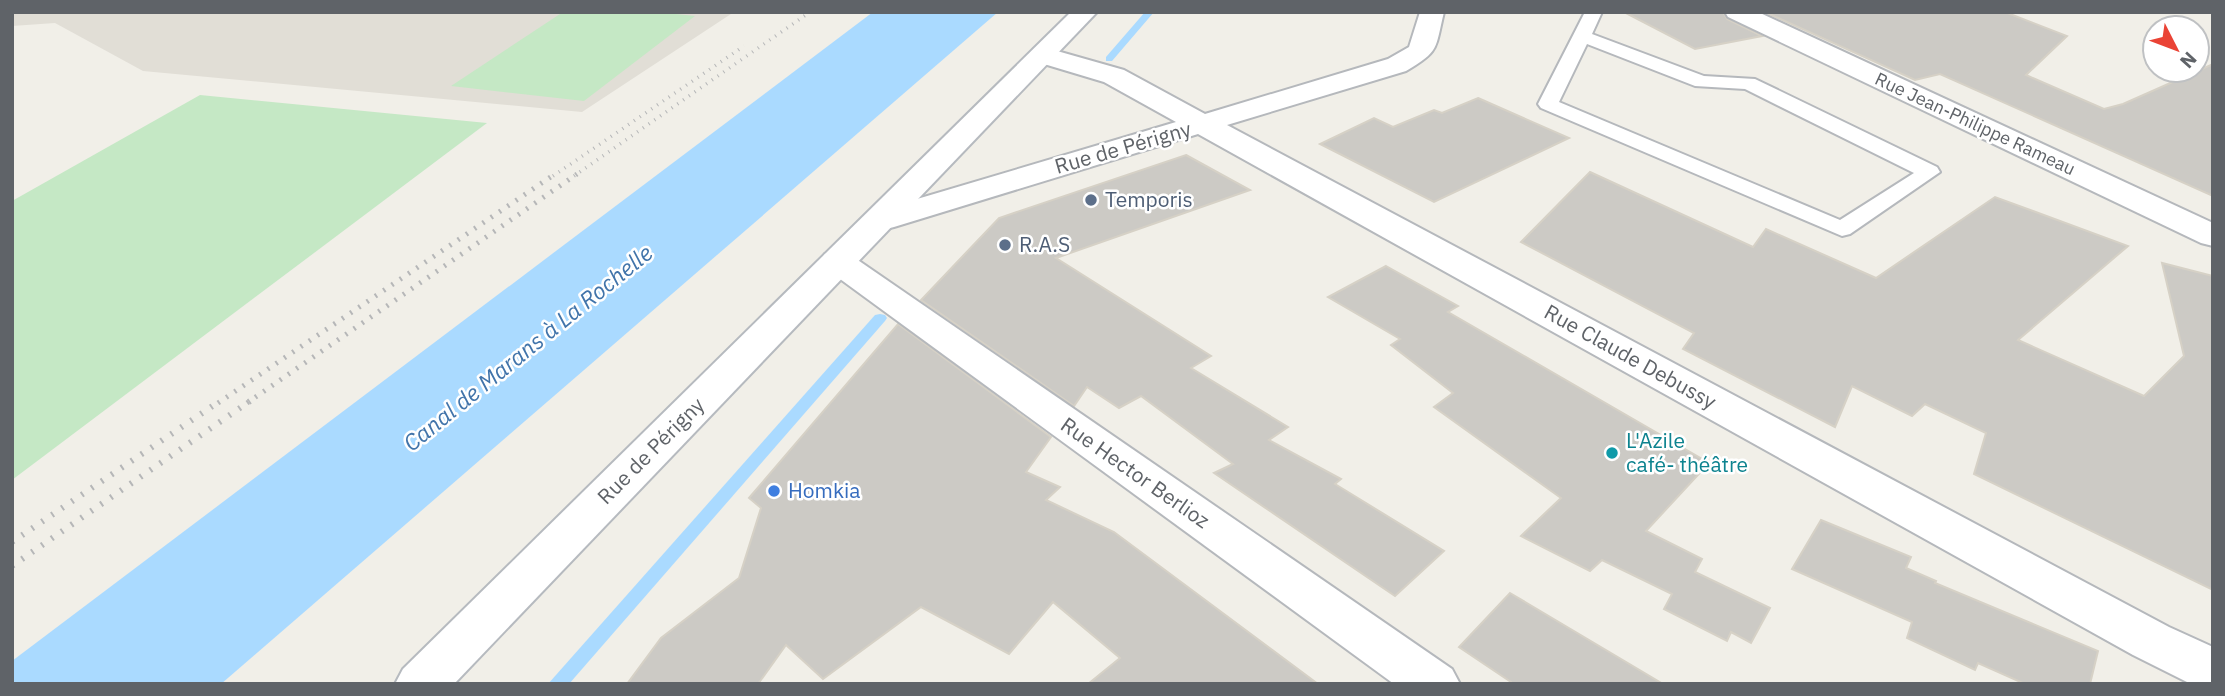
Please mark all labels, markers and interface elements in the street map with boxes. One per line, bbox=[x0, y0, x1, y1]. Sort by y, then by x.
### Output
north arrow bbox=[2141, 14, 2211, 84]
text: N bbox=[2175, 47, 2202, 74]
street label: Rue Jean-Philippe Rameau bbox=[1871, 67, 2079, 180]
street label: Rue de Périgny bbox=[1051, 114, 1195, 180]
place label: Temporis bbox=[1105, 185, 1193, 213]
marker: Temporis bbox=[1083, 192, 1099, 208]
place label: R.A.S bbox=[1019, 230, 1070, 258]
water label: Canal de Marans à La Rochelle bbox=[397, 237, 658, 457]
marker: R.A.S bbox=[997, 237, 1013, 253]
street label: Rue Claude Debussy bbox=[1539, 297, 1722, 415]
street label: Rue de Périgny bbox=[591, 390, 710, 510]
street label: Rue Hector Berlioz bbox=[1056, 410, 1216, 534]
place label: L'Azile café- théâtre bbox=[1626, 426, 1748, 478]
marker: L'Azile café- théâtre bbox=[1604, 445, 1620, 461]
place label: Homkia bbox=[788, 476, 860, 504]
marker: Homkia bbox=[766, 483, 782, 499]

